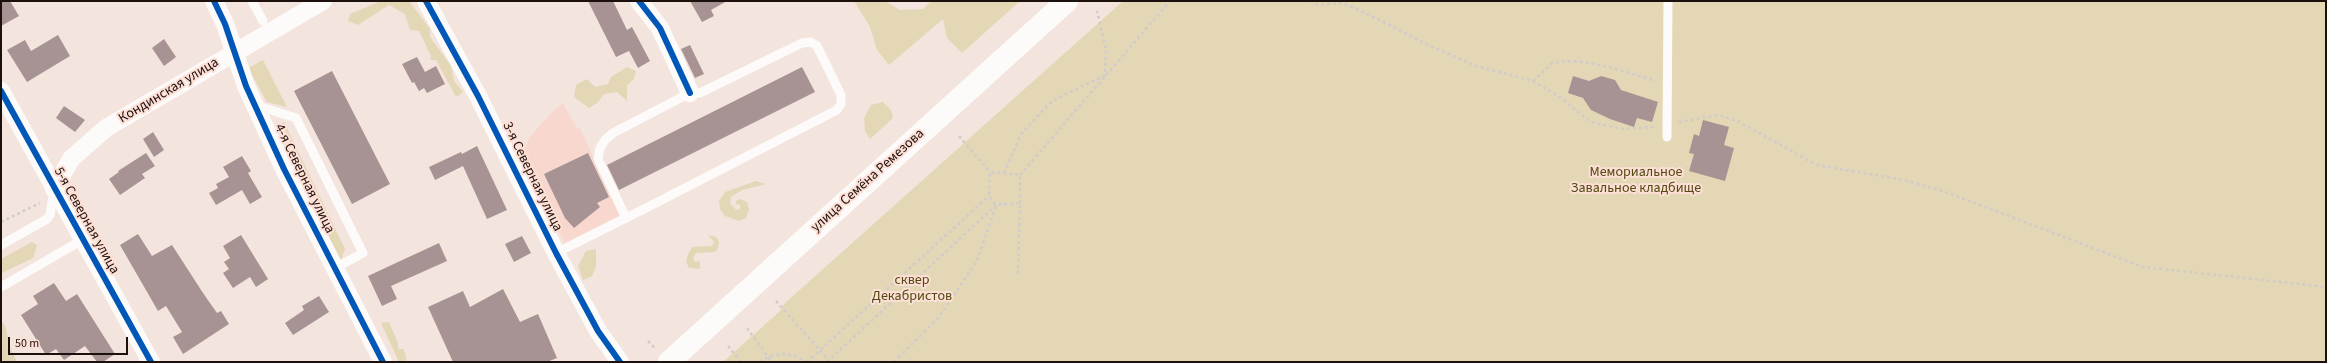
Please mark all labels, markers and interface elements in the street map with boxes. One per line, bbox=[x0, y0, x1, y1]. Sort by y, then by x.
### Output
street label: Кондинская улица bbox=[116, 55, 222, 127]
street label: 3-я Северная улица bbox=[498, 120, 566, 234]
street label: 4-я Северная улица bbox=[270, 122, 338, 236]
street label: улица Семёна Ремезова bbox=[808, 126, 928, 236]
street label: 5-я Северная улица bbox=[50, 165, 122, 277]
park label: Мемориальное Завальное кладбище bbox=[1571, 165, 1701, 198]
park label: сквер Декабристов bbox=[872, 273, 952, 306]
scale bar bbox=[10, 329, 130, 355]
text: 50 m bbox=[15, 335, 39, 352]

